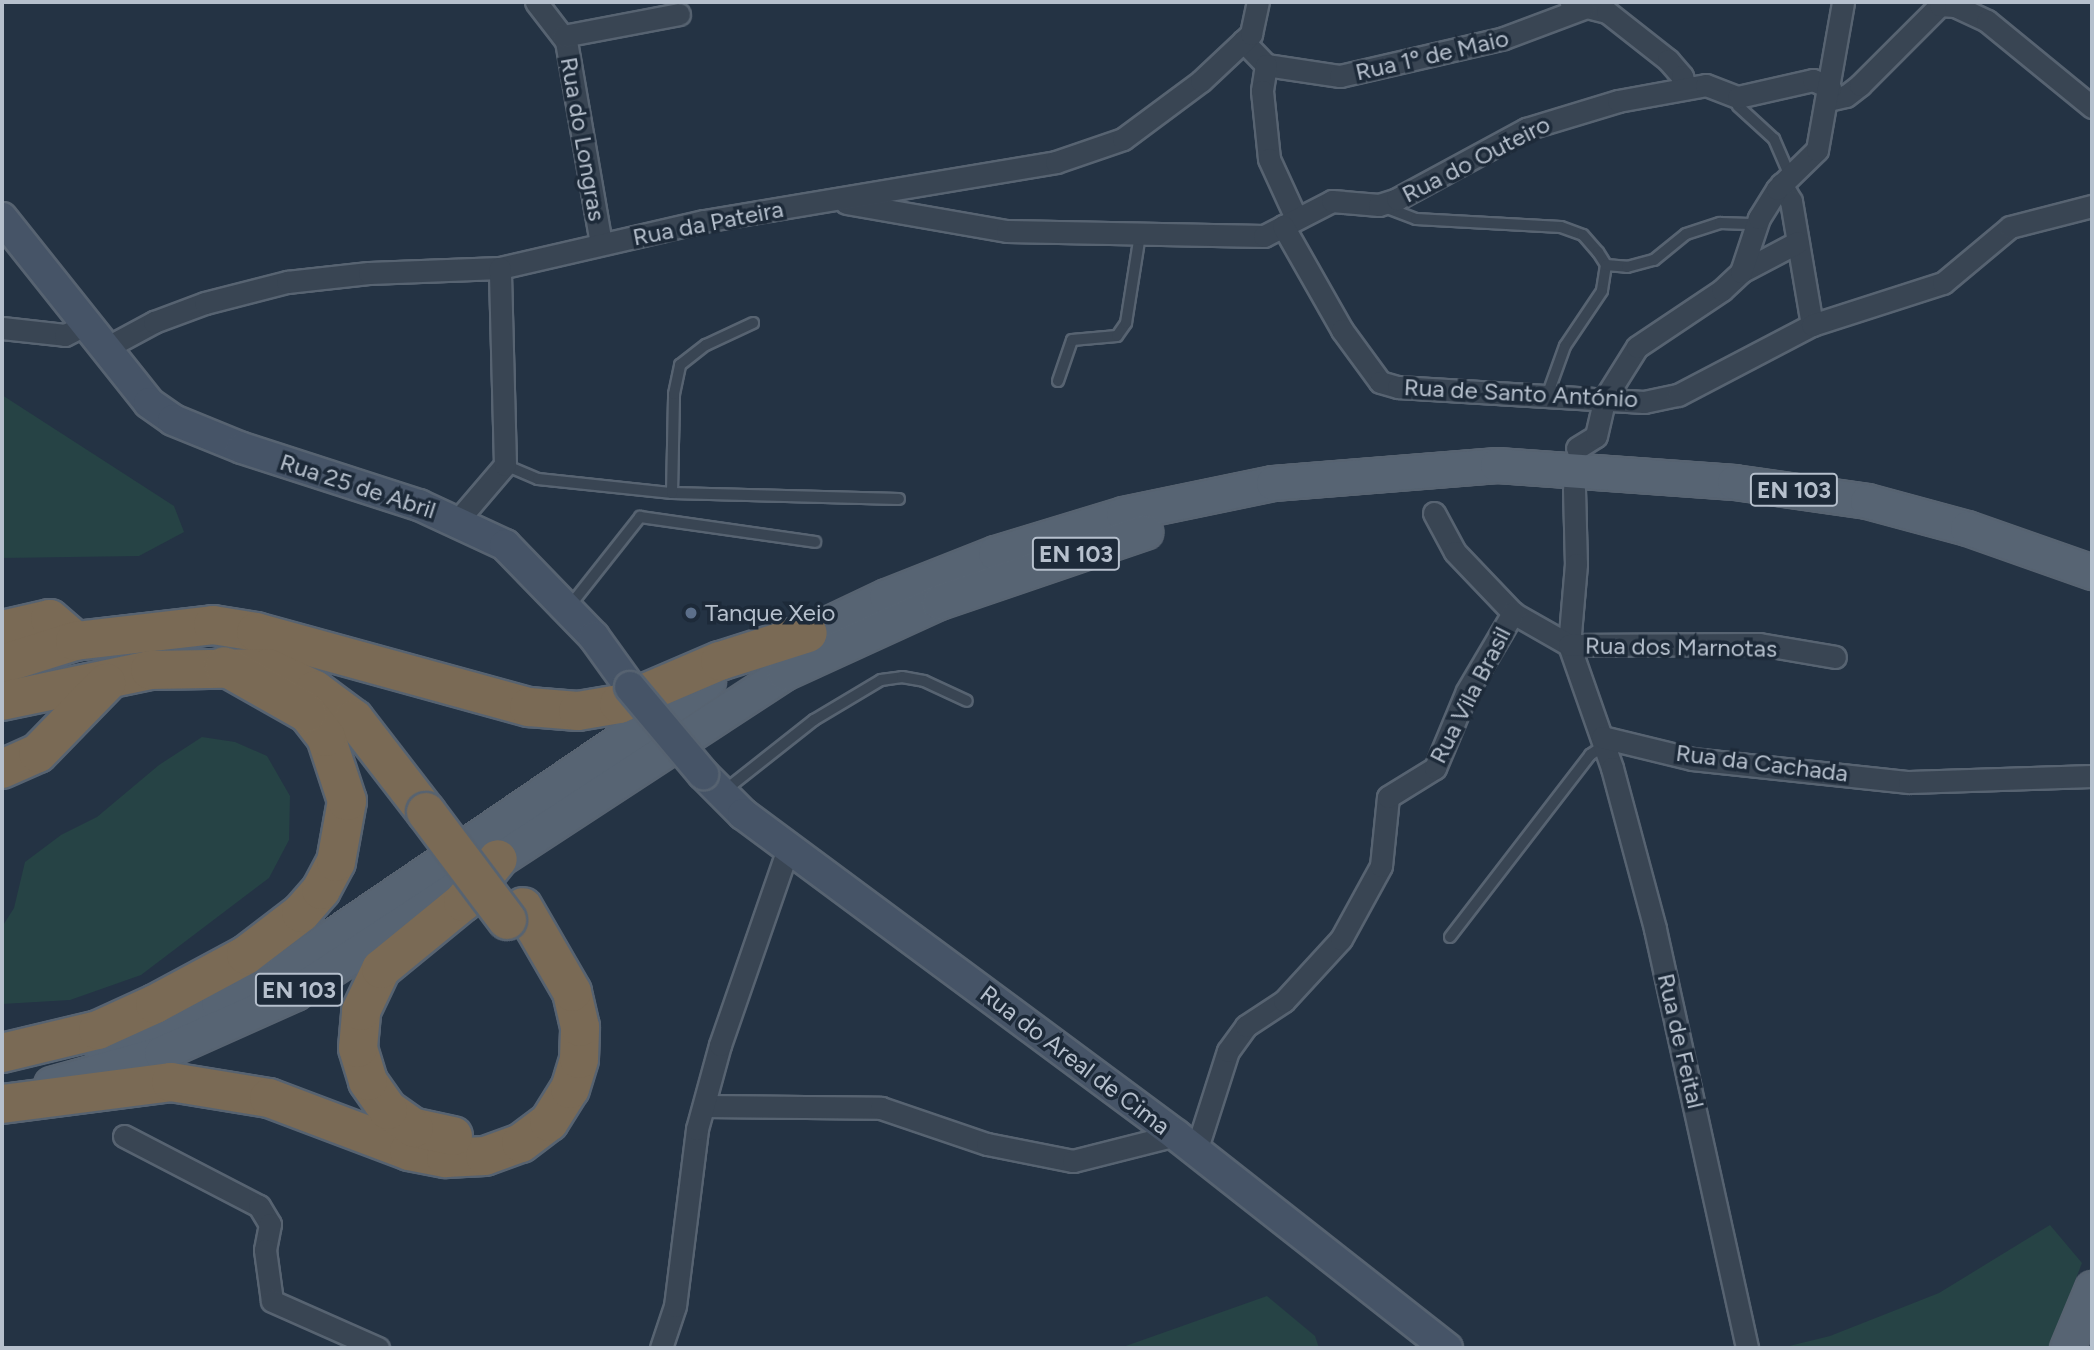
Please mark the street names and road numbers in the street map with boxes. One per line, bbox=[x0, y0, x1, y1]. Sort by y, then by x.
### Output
street label: Rua 1º de Maio bbox=[1353, 23, 1511, 87]
street label: Rua do Longras bbox=[554, 55, 612, 223]
street label: Rua do Outeiro bbox=[1397, 109, 1555, 209]
street label: Rua da Pateira bbox=[630, 194, 786, 252]
street label: Rua de Santo António bbox=[1403, 372, 1639, 414]
street label: Rua 25 de Abril bbox=[276, 447, 440, 525]
road number: EN 103 bbox=[1748, 470, 1840, 510]
road number: EN 103 bbox=[1030, 534, 1122, 574]
street label: Rua Vila Brasil bbox=[1423, 622, 1517, 768]
street label: Rua dos Marnotas bbox=[1585, 631, 1777, 663]
street label: Rua da Cachada bbox=[1674, 738, 1850, 788]
road number: EN 103 bbox=[254, 970, 344, 1009]
street label: Rua de Feital bbox=[1651, 971, 1711, 1111]
street label: Rua do Areal de Cima bbox=[974, 979, 1176, 1141]

